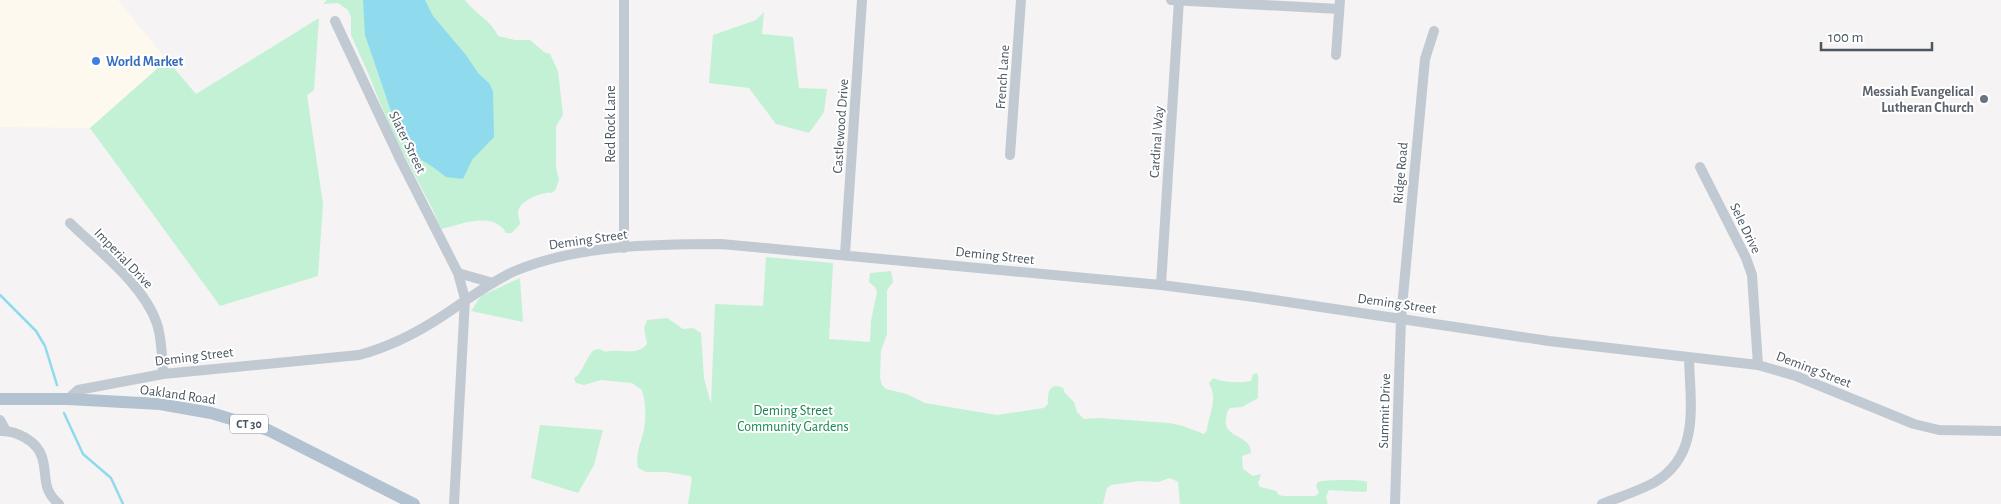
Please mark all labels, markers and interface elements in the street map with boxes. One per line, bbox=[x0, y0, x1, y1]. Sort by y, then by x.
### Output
scale bar bbox=[1821, 20, 1932, 52]
text: 100 m bbox=[1828, 30, 1863, 45]
street label: French Lane bbox=[994, 44, 1012, 110]
marker: World Market bbox=[90, 55, 102, 67]
place label: World Market bbox=[106, 55, 183, 69]
street label: Castlewood Drive bbox=[831, 78, 851, 174]
street label: Red Rock Lane bbox=[604, 85, 618, 163]
place label: Messiah Evangelical Lutheran Church bbox=[1862, 85, 1974, 115]
marker: Messiah Evangelical Lutheran Church bbox=[1978, 93, 1990, 105]
street label: Cardinal Way bbox=[1147, 106, 1167, 179]
street label: Slater Street bbox=[386, 109, 428, 176]
street label: Ridge Road bbox=[1391, 142, 1411, 205]
street label: Sele Drive bbox=[1727, 201, 1763, 256]
street label: Imperial Drive bbox=[91, 226, 155, 291]
street label: Deming Street bbox=[548, 227, 629, 252]
street label: Deming Street bbox=[955, 245, 1036, 267]
street label: Deming Street bbox=[1357, 292, 1438, 317]
street label: Deming Street bbox=[154, 345, 235, 369]
street label: Deming Street bbox=[1774, 349, 1854, 391]
street label: Summit Drive bbox=[1377, 373, 1393, 449]
street label: Oakland Road bbox=[139, 383, 217, 407]
park label: Deming Street Community Gardens bbox=[737, 404, 849, 434]
road number: CT 30 bbox=[230, 414, 268, 434]

